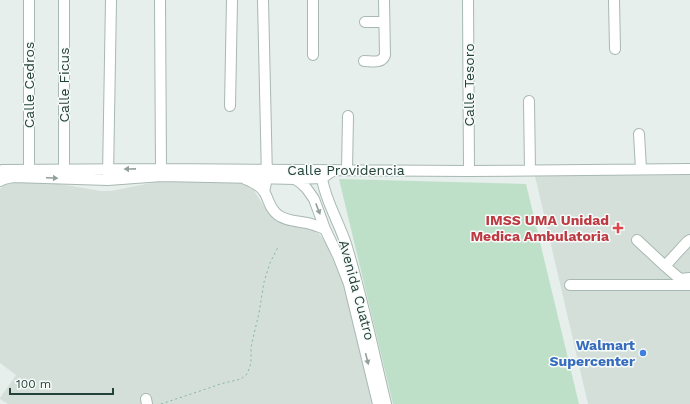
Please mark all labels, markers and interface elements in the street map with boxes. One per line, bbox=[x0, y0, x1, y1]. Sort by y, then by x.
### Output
street label: Calle Cedros bbox=[21, 42, 37, 128]
street label: Calle Tesoro bbox=[461, 43, 477, 127]
street label: Calle Ficus bbox=[56, 47, 72, 123]
street label: Calle Providencia bbox=[287, 162, 405, 178]
one-way arrow bbox=[123, 166, 136, 172]
one-way arrow bbox=[46, 175, 59, 181]
one-way arrow bbox=[315, 203, 321, 215]
place label: IMSS UMA Unidad Medica Ambulatoria bbox=[470, 212, 610, 244]
marker: IMSS UMA Unidad Medica Ambulatoria bbox=[612, 222, 624, 234]
street label: Avenida Cuatro bbox=[336, 238, 378, 342]
place label: Walmart Supercenter bbox=[550, 337, 635, 369]
marker: Walmart Supercenter bbox=[638, 348, 648, 358]
one-way arrow bbox=[364, 352, 370, 365]
scale bar bbox=[10, 370, 113, 396]
text: 100 m bbox=[16, 377, 51, 391]

